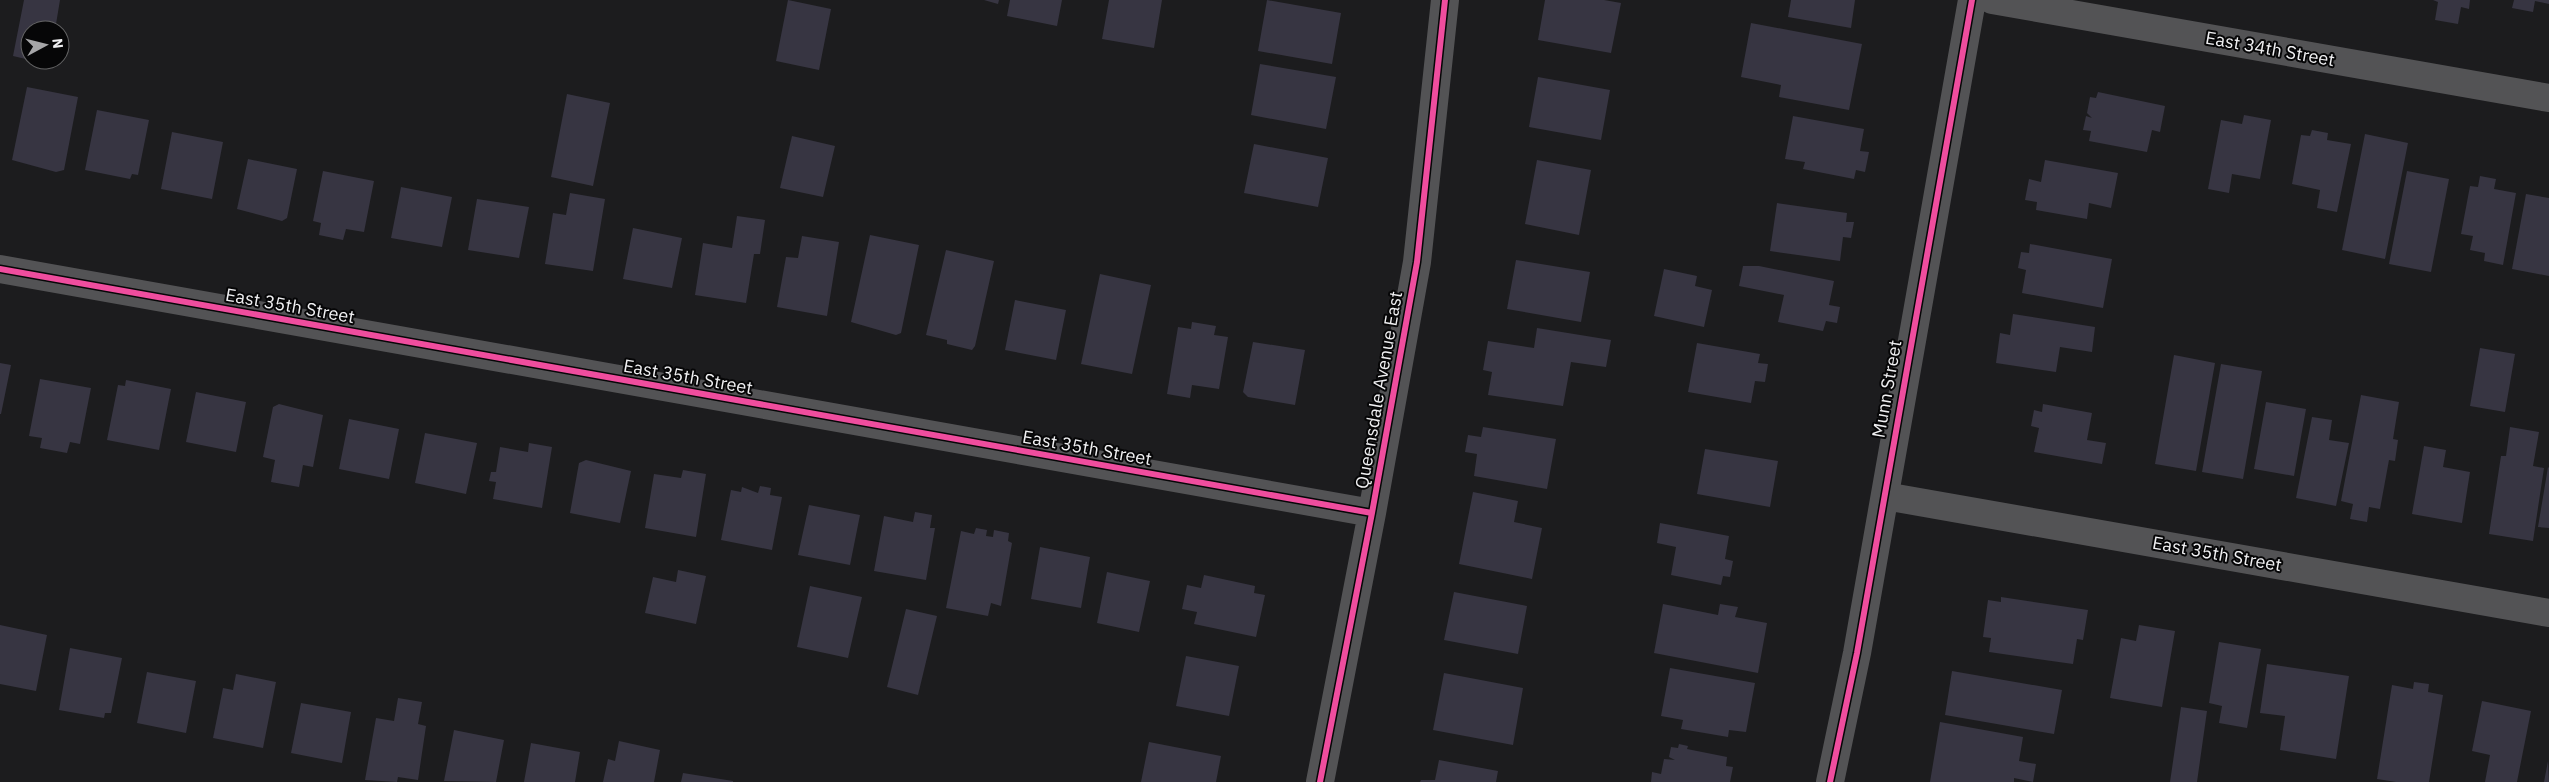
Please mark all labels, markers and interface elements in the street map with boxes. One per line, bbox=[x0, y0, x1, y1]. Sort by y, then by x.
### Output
north arrow bbox=[20, 20, 70, 70]
street label: East 34th Street bbox=[2204, 26, 2337, 71]
text: N bbox=[48, 37, 67, 50]
street label: East 35th Street bbox=[224, 283, 357, 328]
street label: Queensdale Avenue East bbox=[1350, 289, 1407, 490]
street label: Munn Street bbox=[1867, 338, 1906, 440]
street label: East 35th Street bbox=[622, 354, 755, 399]
street label: East 35th Street bbox=[1021, 425, 1154, 470]
street label: East 35th Street bbox=[2151, 531, 2284, 576]

